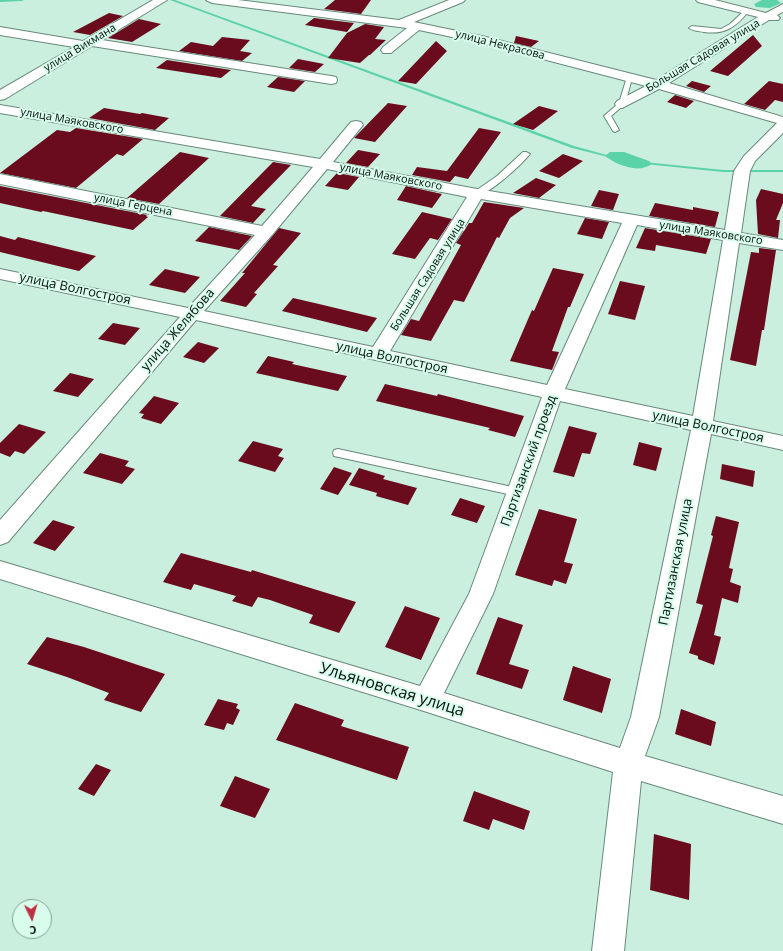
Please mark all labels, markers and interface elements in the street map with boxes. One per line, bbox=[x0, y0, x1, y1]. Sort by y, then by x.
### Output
street label: Большая Садовая улица bbox=[644, 17, 762, 95]
street label: улица Викмана bbox=[42, 21, 118, 75]
street label: улица Некрасова bbox=[454, 27, 546, 63]
street label: улица Маяковского bbox=[19, 105, 125, 137]
street label: улица Маяковского bbox=[339, 161, 443, 193]
street label: улица Герцена bbox=[93, 191, 173, 219]
street label: Большая Садовая улица bbox=[388, 216, 468, 334]
street label: улица Маяковского bbox=[658, 218, 764, 248]
street label: улица Волгостроя bbox=[18, 270, 132, 308]
street label: улица Желябова bbox=[138, 286, 218, 374]
street label: улица Волгостроя bbox=[335, 339, 449, 377]
street label: Партизанский проезд bbox=[498, 393, 560, 529]
street label: улица Волгостроя bbox=[651, 408, 765, 446]
street label: Партизанская улица bbox=[656, 497, 696, 627]
street label: Ульяновская улица bbox=[317, 659, 467, 721]
north arrow bbox=[12, 899, 52, 939]
text: С bbox=[29, 923, 37, 938]

